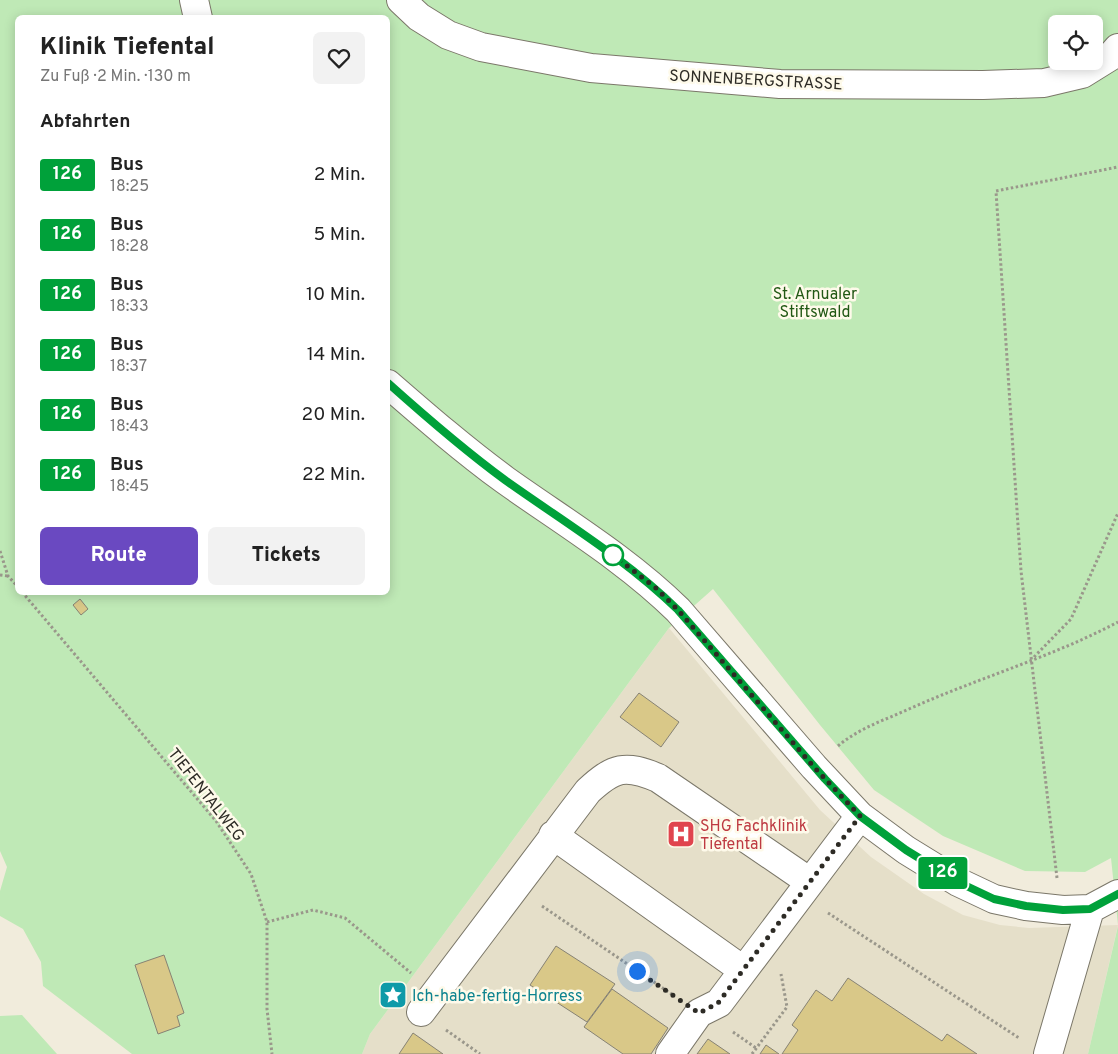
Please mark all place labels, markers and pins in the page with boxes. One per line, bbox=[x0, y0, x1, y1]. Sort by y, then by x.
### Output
unlabelled marker bbox=[602, 544, 624, 566]
place label: SHG Fachklinik Tiefental bbox=[700, 817, 807, 855]
hospital icon: SHG Fachklinik Tiefental bbox=[666, 819, 696, 849]
place icon: Ich-habe-fertig-Horress bbox=[378, 980, 408, 1010]
place label: Ich-habe-fertig-Horress bbox=[412, 987, 583, 1007]

